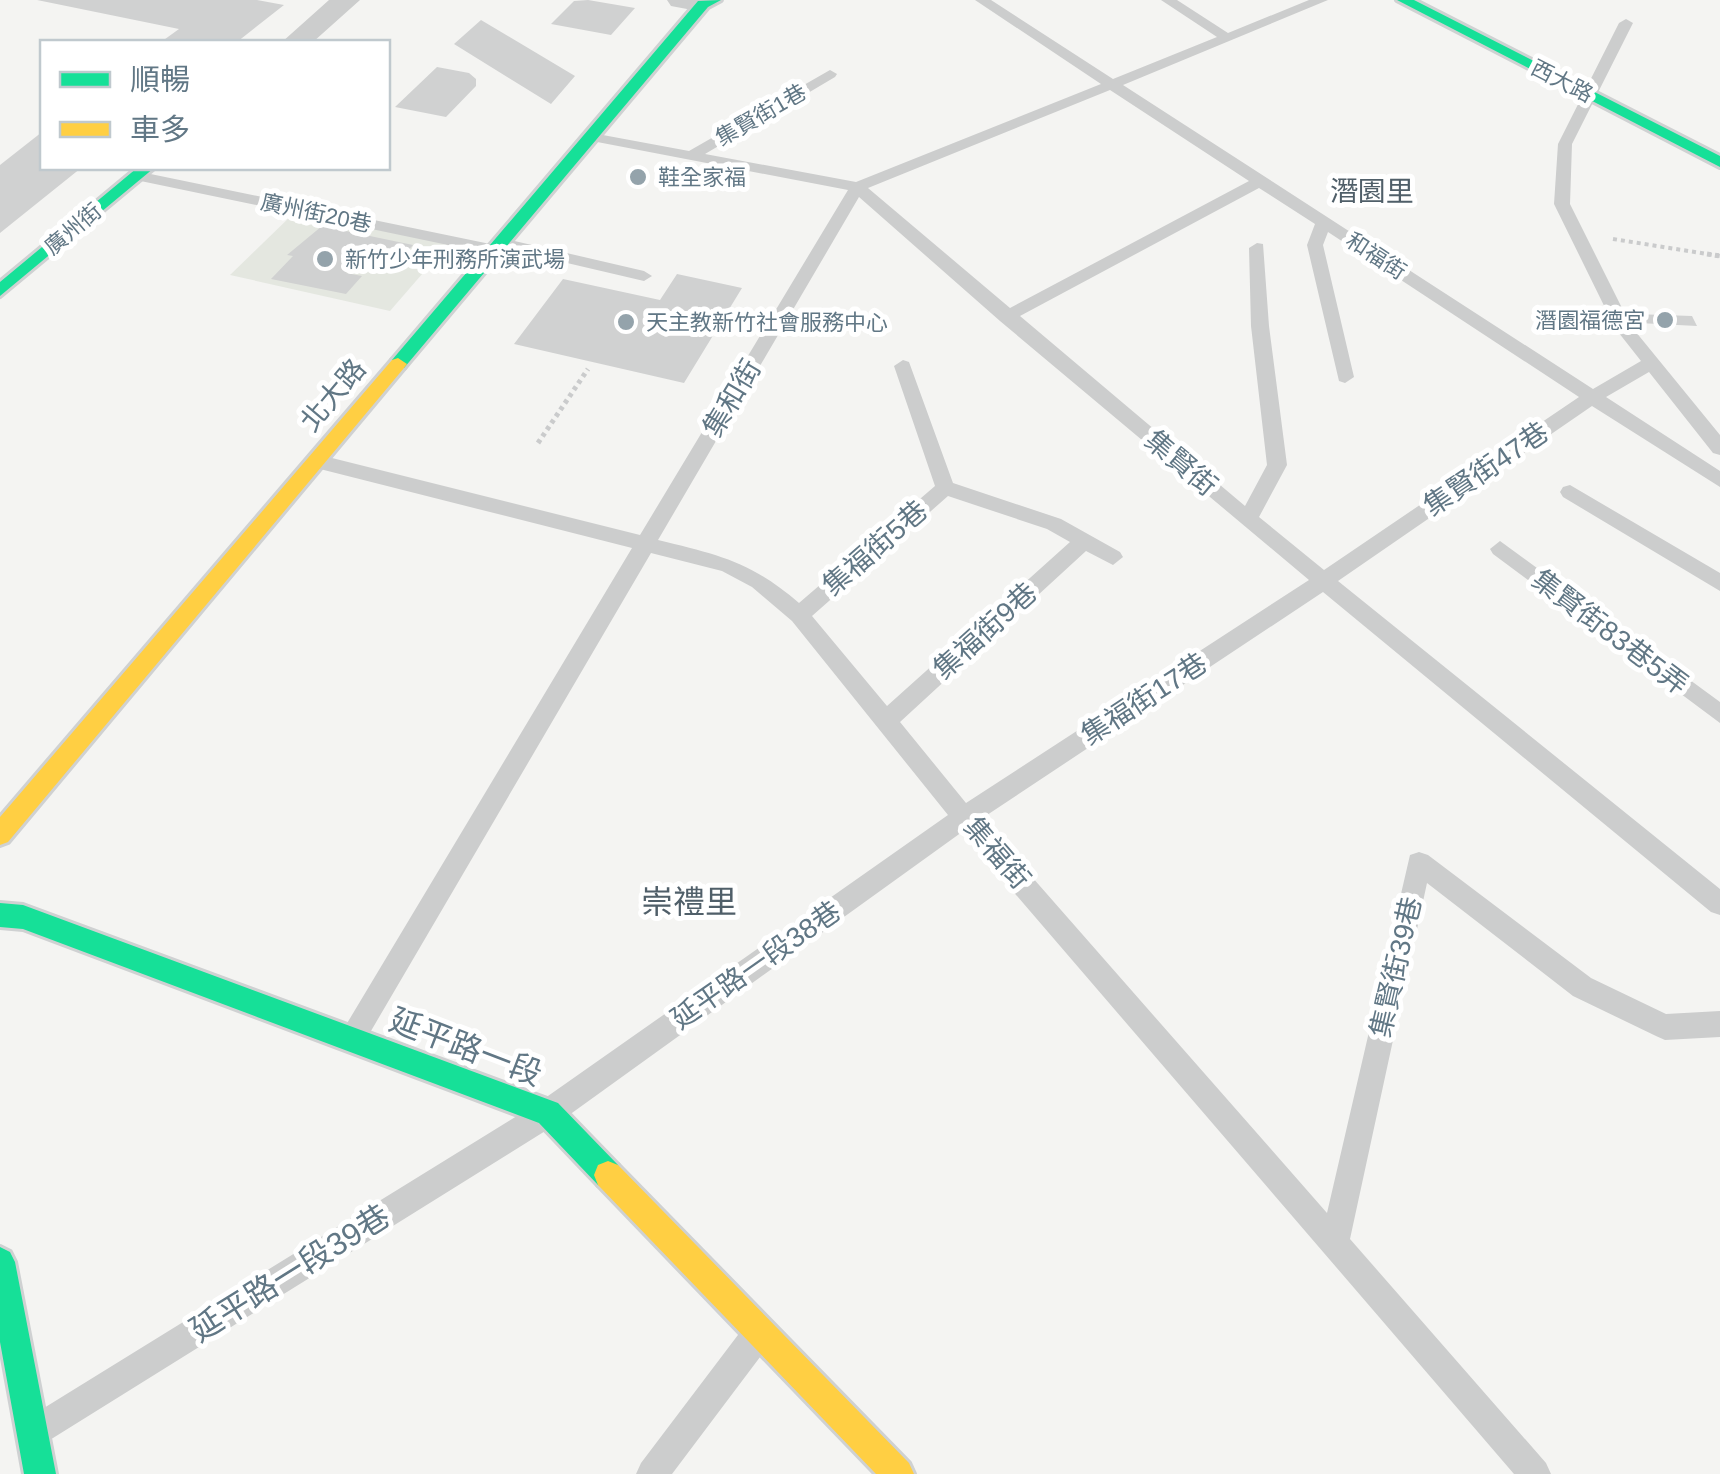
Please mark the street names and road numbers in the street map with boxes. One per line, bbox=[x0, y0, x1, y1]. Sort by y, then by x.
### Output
street label: 西大路 bbox=[1527, 55, 1597, 107]
street label: 集賢街1巷 bbox=[711, 79, 811, 151]
street label: 廣州街20巷 bbox=[258, 189, 374, 237]
street label: 廣州街 bbox=[40, 198, 106, 260]
street label: 和福街 bbox=[1342, 228, 1410, 284]
street label: 北大路 bbox=[294, 353, 372, 437]
street label: 集和街 bbox=[697, 354, 767, 442]
street label: 集賢街47巷 bbox=[1418, 416, 1554, 522]
street label: 集賢街 bbox=[1139, 424, 1223, 502]
street label: 集福街5巷 bbox=[817, 494, 933, 602]
street label: 集賢街83巷5弄 bbox=[1526, 563, 1694, 701]
street label: 集福街9巷 bbox=[927, 577, 1043, 685]
street label: 集福街17巷 bbox=[1076, 647, 1212, 751]
street label: 集福街 bbox=[958, 811, 1036, 895]
street label: 集賢街39巷 bbox=[1365, 894, 1427, 1040]
street label: 延平路一段38巷 bbox=[666, 895, 846, 1035]
street label: 延平路一段 bbox=[385, 1002, 547, 1092]
street label: 延平路一段39巷 bbox=[184, 1197, 396, 1349]

